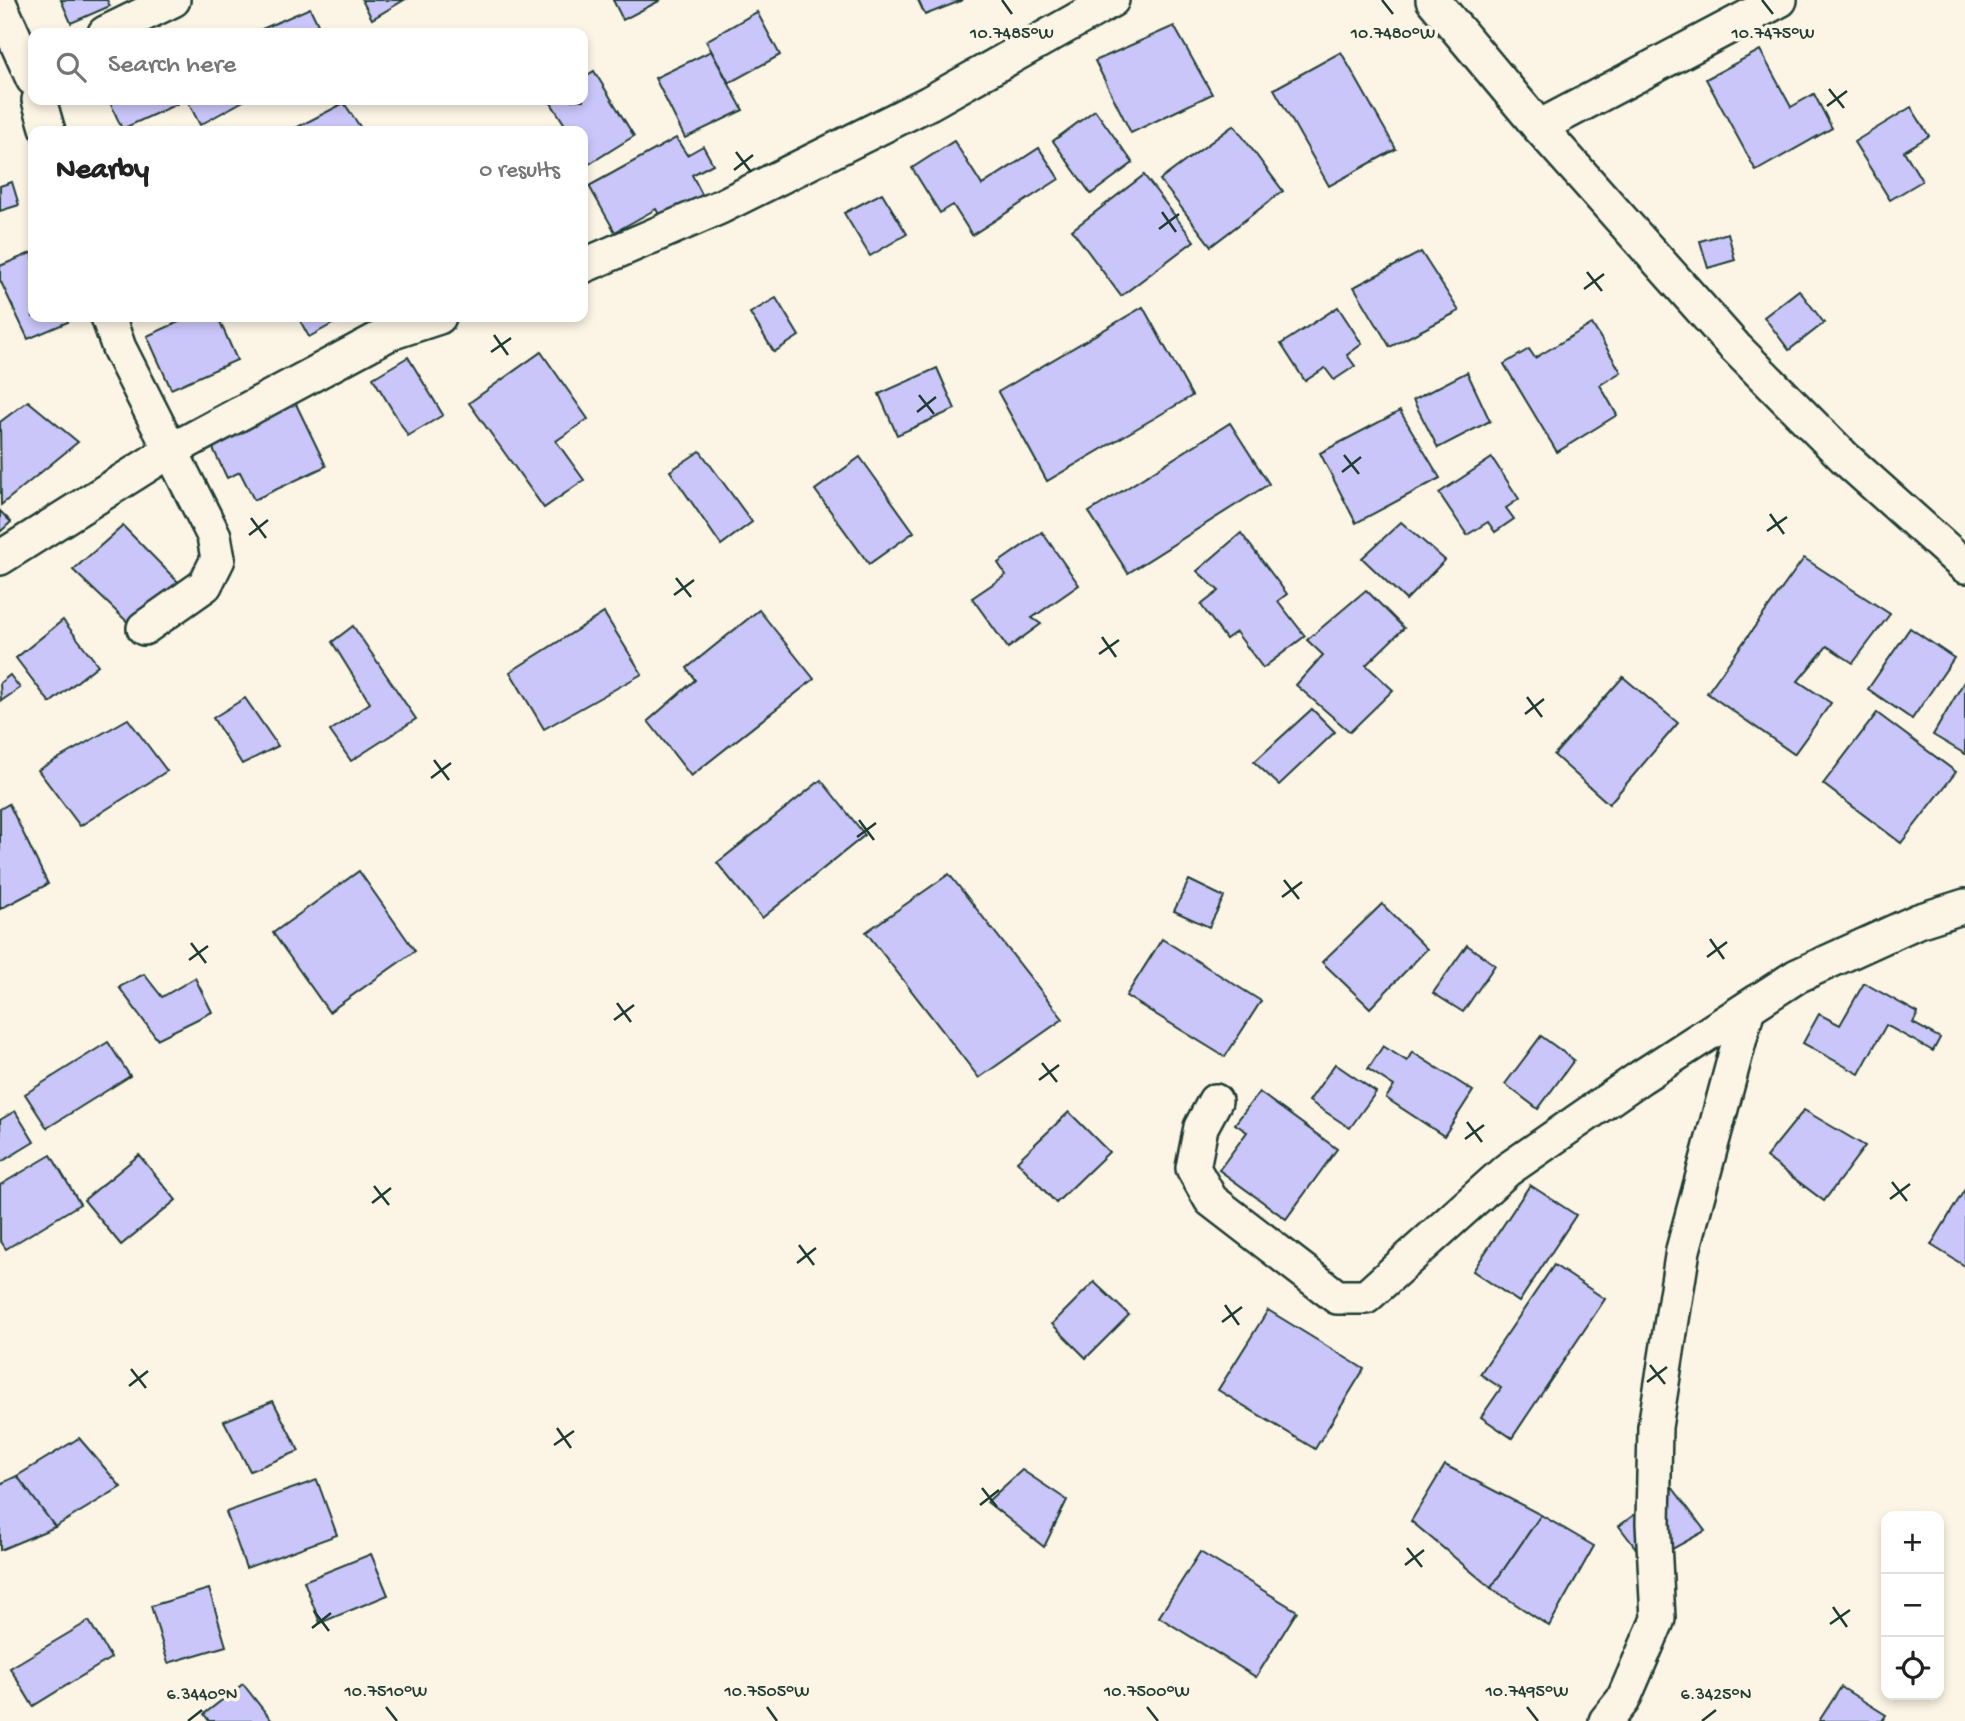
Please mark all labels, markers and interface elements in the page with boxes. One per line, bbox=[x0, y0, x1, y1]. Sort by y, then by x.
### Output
text: 10.7485°W bbox=[969, 24, 1054, 45]
text: 10.7480°W bbox=[1350, 24, 1435, 45]
text: 10.7475°W bbox=[1730, 24, 1815, 45]
search box bbox=[28, 28, 588, 105]
icon: search bbox=[52, 48, 90, 86]
text: Search here bbox=[108, 51, 236, 82]
text: Nearby bbox=[56, 154, 149, 189]
text: 0 results bbox=[479, 158, 560, 185]
map controls bbox=[1881, 1511, 1944, 1700]
button: + bbox=[1881, 1511, 1944, 1574]
button: − bbox=[1881, 1574, 1944, 1637]
button: locate bbox=[1881, 1637, 1944, 1700]
text: 10.7510°W bbox=[344, 1682, 427, 1703]
text: 10.7505°W bbox=[723, 1682, 810, 1703]
text: 10.7500°W bbox=[1103, 1682, 1190, 1703]
text: 10.7495°W bbox=[1485, 1682, 1568, 1703]
text: 6.3440°N bbox=[166, 1685, 238, 1706]
text: 6.3425°N bbox=[1681, 1685, 1751, 1706]

